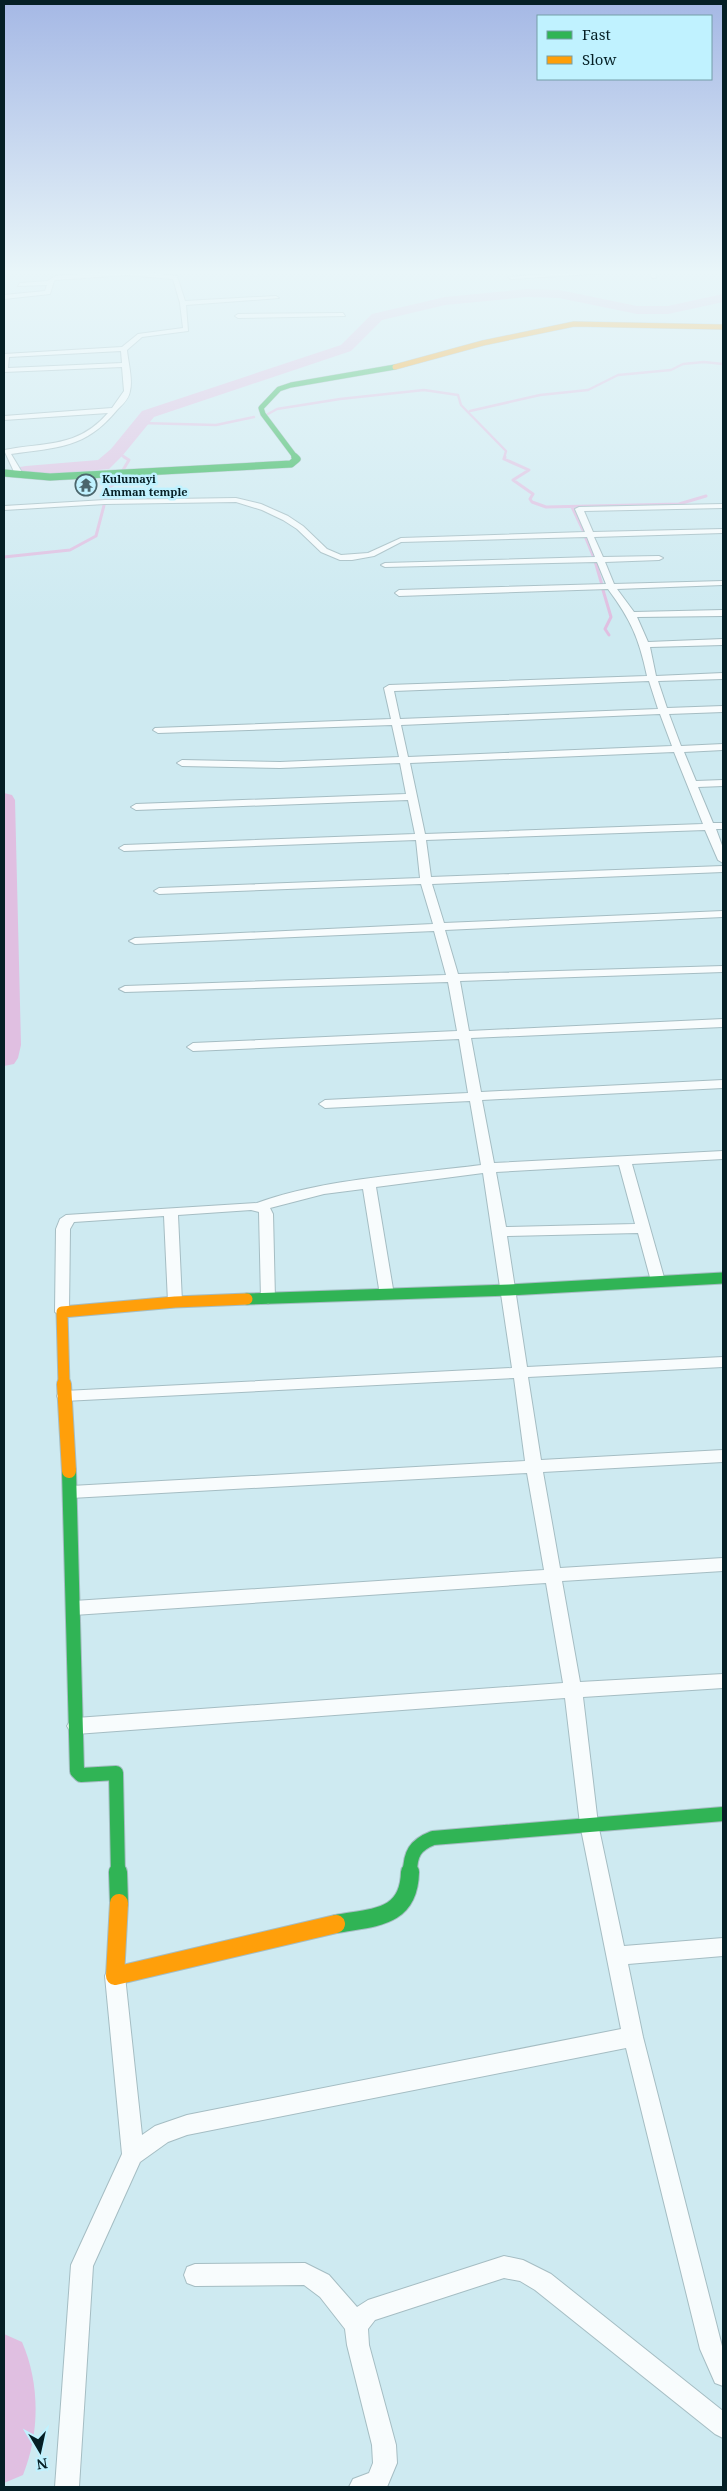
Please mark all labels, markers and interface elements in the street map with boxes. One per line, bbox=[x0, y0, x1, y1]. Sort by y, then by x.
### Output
legend bbox=[537, 15, 712, 80]
text: Fast bbox=[582, 24, 611, 44]
text: Slow bbox=[582, 49, 616, 69]
place label: Kulumayi Amman temple bbox=[102, 471, 188, 499]
temple icon: Kulumayi Amman temple bbox=[74, 473, 98, 497]
north arrow bbox=[15, 2426, 65, 2476]
text: N bbox=[35, 2454, 49, 2475]

